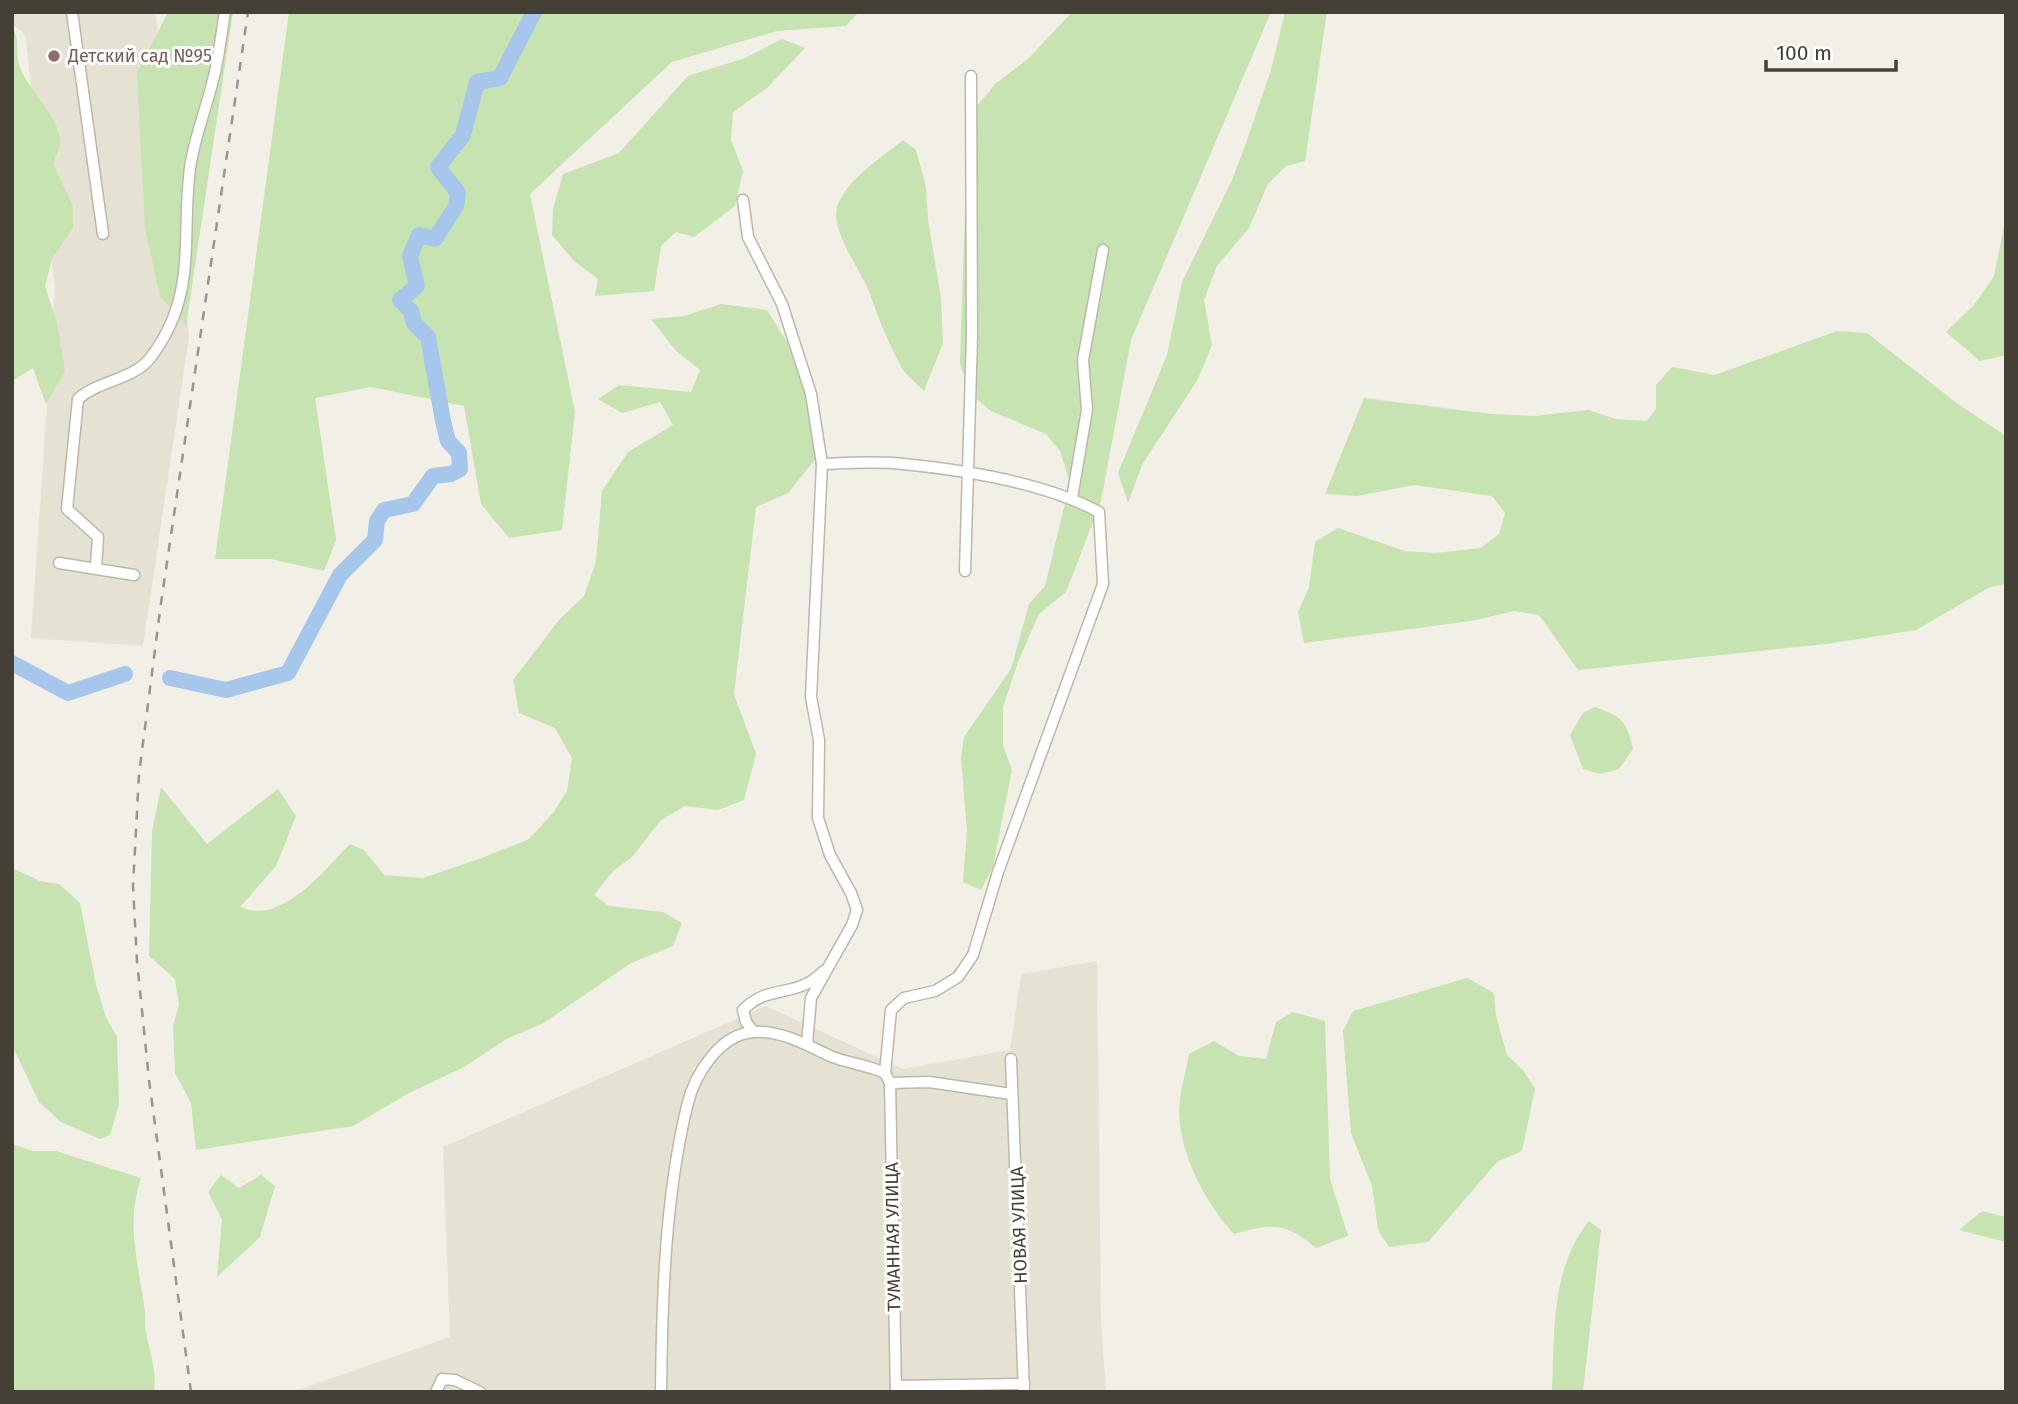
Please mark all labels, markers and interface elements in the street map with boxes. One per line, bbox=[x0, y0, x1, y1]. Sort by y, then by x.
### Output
scale bar bbox=[1766, 28, 1896, 72]
text: 100 m bbox=[1776, 40, 1832, 66]
place label: Детский сад №95 bbox=[67, 45, 212, 67]
marker: Детский сад №95 bbox=[46, 48, 62, 64]
street label: ТУМАННАЯ УЛИЦА bbox=[881, 1161, 905, 1312]
street label: НОВАЯ УЛИЦА bbox=[1006, 1165, 1032, 1284]

